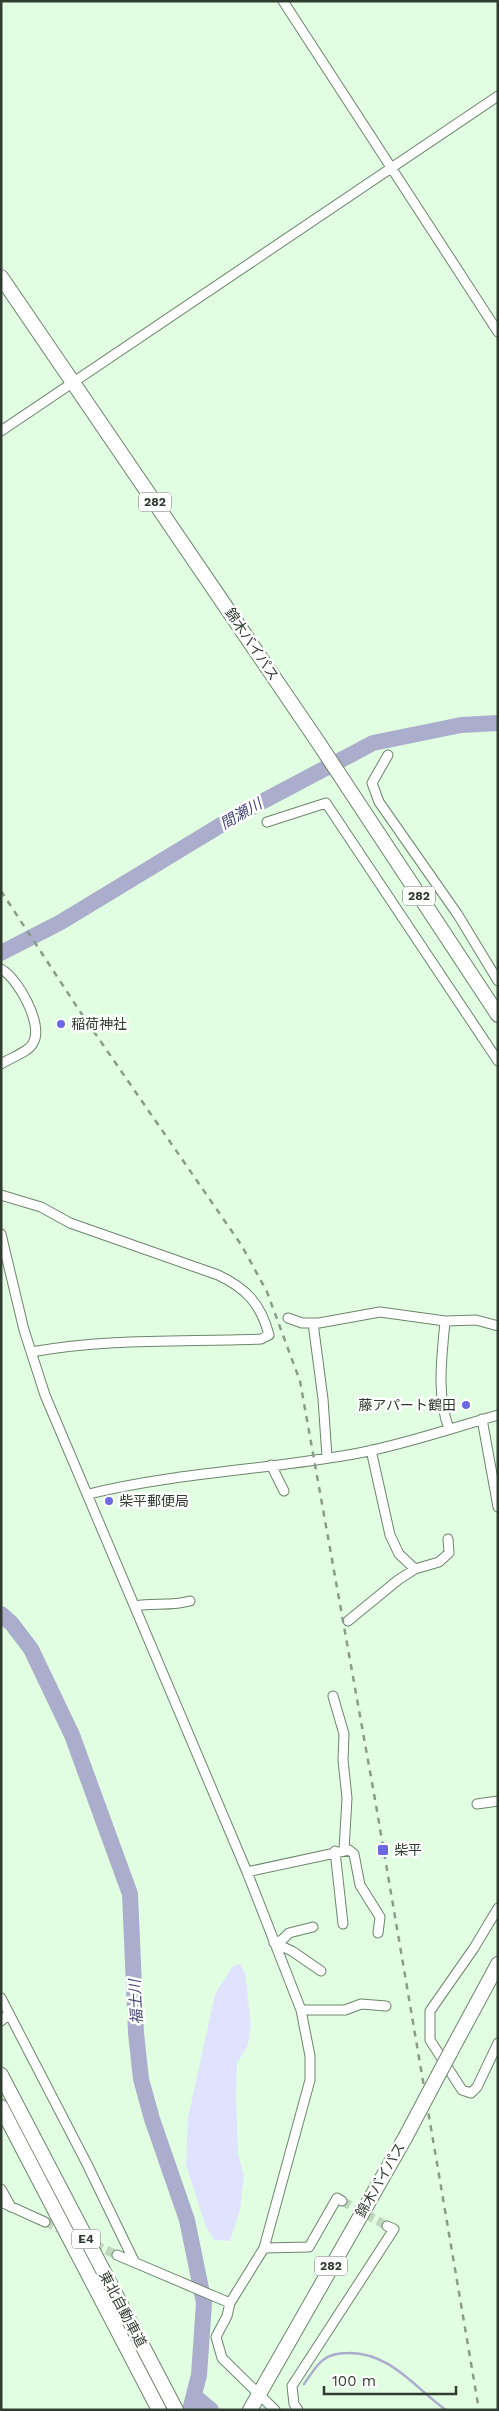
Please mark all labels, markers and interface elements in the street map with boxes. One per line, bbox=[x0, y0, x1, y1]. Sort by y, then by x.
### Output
road number: 282 bbox=[139, 492, 171, 512]
street label: 錦木バイパス bbox=[222, 605, 282, 683]
water label: 間瀬川 bbox=[217, 794, 267, 833]
road number: 282 bbox=[403, 886, 435, 906]
place label: 稲荷神社 bbox=[71, 1016, 127, 1032]
marker: 稲荷神社 bbox=[55, 1018, 67, 1030]
place label: 藤アパート鶴田 bbox=[358, 1397, 456, 1413]
marker: 藤アパート鶴田 bbox=[460, 1399, 472, 1411]
place label: 柴平郵便局 bbox=[119, 1493, 189, 1509]
marker: 柴平郵便局 bbox=[103, 1495, 115, 1507]
place label: 柴平 bbox=[394, 1842, 422, 1858]
marker: 柴平 bbox=[376, 1843, 390, 1857]
water label: 福士川 bbox=[126, 1977, 146, 2025]
street label: 錦木バイパス bbox=[352, 2140, 408, 2220]
road number: E4 bbox=[72, 2230, 100, 2248]
road number: 282 bbox=[315, 2256, 347, 2276]
street label: 東北自動車道 bbox=[96, 2268, 150, 2350]
scale bar bbox=[324, 2364, 456, 2396]
text: 100 m bbox=[332, 2372, 376, 2390]

